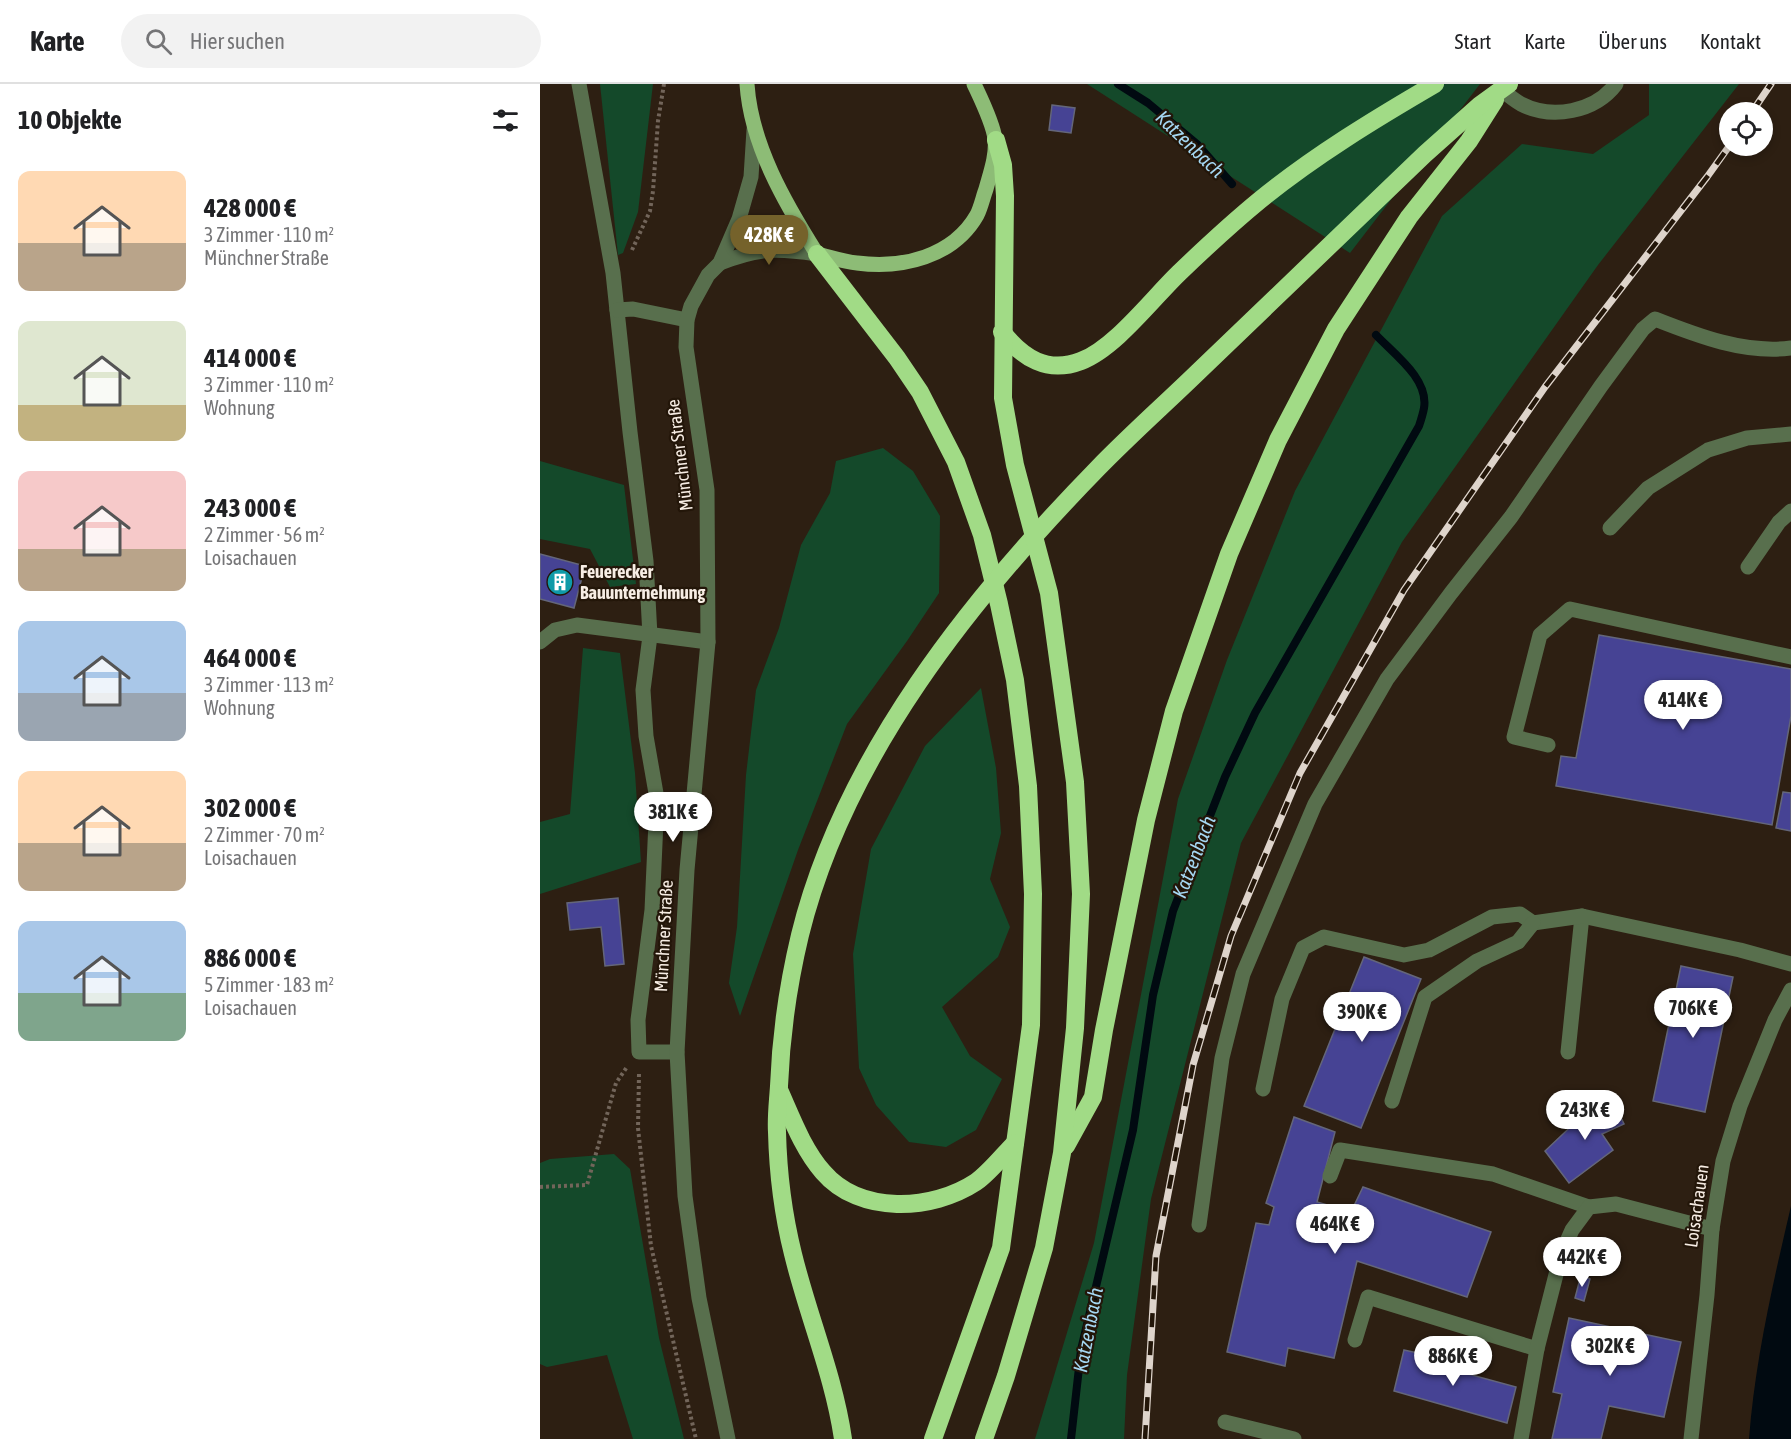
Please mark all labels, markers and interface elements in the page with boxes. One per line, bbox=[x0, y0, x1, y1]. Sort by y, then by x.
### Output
search box bbox=[121, 14, 541, 68]
text: Karte bbox=[30, 25, 85, 57]
icon: search bbox=[142, 25, 175, 58]
text: Hier suchen bbox=[190, 28, 285, 54]
text: Start bbox=[1455, 29, 1491, 53]
text: Karte bbox=[1524, 29, 1565, 53]
text: Über uns bbox=[1598, 29, 1667, 53]
text: Kontakt bbox=[1700, 29, 1761, 53]
map controls bbox=[1719, 102, 1773, 156]
button: locate bbox=[1719, 102, 1773, 156]
icon: filters bbox=[489, 104, 522, 137]
text: 10 Objekte bbox=[18, 105, 122, 135]
water label: Katzenbach bbox=[1151, 105, 1230, 182]
text: 428 000 € bbox=[204, 193, 296, 223]
icon: home bbox=[66, 195, 138, 267]
pin: 428K € bbox=[720, 215, 818, 266]
text: 3 Zimmer · 110 m² bbox=[204, 223, 334, 246]
text: 428K € bbox=[744, 223, 794, 246]
text: Münchner Straße bbox=[204, 246, 329, 269]
text: 414 000 € bbox=[204, 343, 296, 373]
icon: home bbox=[66, 345, 138, 417]
text: 3 Zimmer · 110 m² bbox=[204, 373, 334, 396]
text: Wohnung bbox=[204, 396, 275, 419]
street label: Münchner Straße bbox=[662, 398, 697, 512]
text: 243 000 € bbox=[204, 493, 296, 523]
icon: home bbox=[66, 495, 138, 567]
text: 2 Zimmer · 56 m² bbox=[204, 523, 325, 546]
text: Loisachauen bbox=[204, 546, 297, 569]
place label: Feuerecker Bauunternehmung bbox=[580, 561, 706, 603]
building icon: Feuerecker Bauunternehmung bbox=[545, 567, 575, 597]
text: 464 000 € bbox=[204, 643, 296, 673]
icon: home bbox=[66, 645, 138, 717]
text: 3 Zimmer · 113 m² bbox=[204, 673, 334, 696]
pin: 414K € bbox=[1634, 680, 1732, 731]
text: 414K € bbox=[1658, 688, 1708, 711]
text: Wohnung bbox=[204, 696, 275, 719]
pin: 381K € bbox=[624, 792, 722, 843]
text: 302 000 € bbox=[204, 793, 296, 823]
icon: home bbox=[66, 795, 138, 867]
text: 381K € bbox=[648, 800, 698, 823]
water label: Katzenbach bbox=[1167, 812, 1220, 901]
text: 2 Zimmer · 70 m² bbox=[204, 823, 325, 846]
text: Loisachauen bbox=[204, 846, 297, 869]
street label: Münchner Straße bbox=[650, 879, 677, 993]
text: 886 000 € bbox=[204, 943, 296, 973]
icon: home bbox=[66, 945, 138, 1017]
text: 5 Zimmer · 183 m² bbox=[204, 973, 334, 996]
pin: 706K € bbox=[1644, 988, 1742, 1039]
pin: 390K € bbox=[1313, 992, 1411, 1043]
text: Loisachauen bbox=[204, 996, 297, 1019]
text: 706K € bbox=[1668, 996, 1718, 1019]
text: 390K € bbox=[1337, 1000, 1387, 1023]
pin: 243K € bbox=[1536, 1090, 1634, 1141]
text: 243K € bbox=[1560, 1098, 1610, 1121]
street label: Loisachauen bbox=[1680, 1163, 1713, 1249]
pin: 464K € bbox=[1286, 1204, 1384, 1255]
text: 464K € bbox=[1310, 1212, 1360, 1235]
pin: 442K € bbox=[1533, 1237, 1631, 1288]
text: 442K € bbox=[1557, 1245, 1607, 1268]
water label: Katzenbach bbox=[1068, 1285, 1107, 1374]
pin: 302K € bbox=[1561, 1326, 1659, 1377]
text: 302K € bbox=[1585, 1334, 1635, 1357]
pin: 886K € bbox=[1404, 1336, 1502, 1387]
text: 886K € bbox=[1428, 1344, 1478, 1367]

